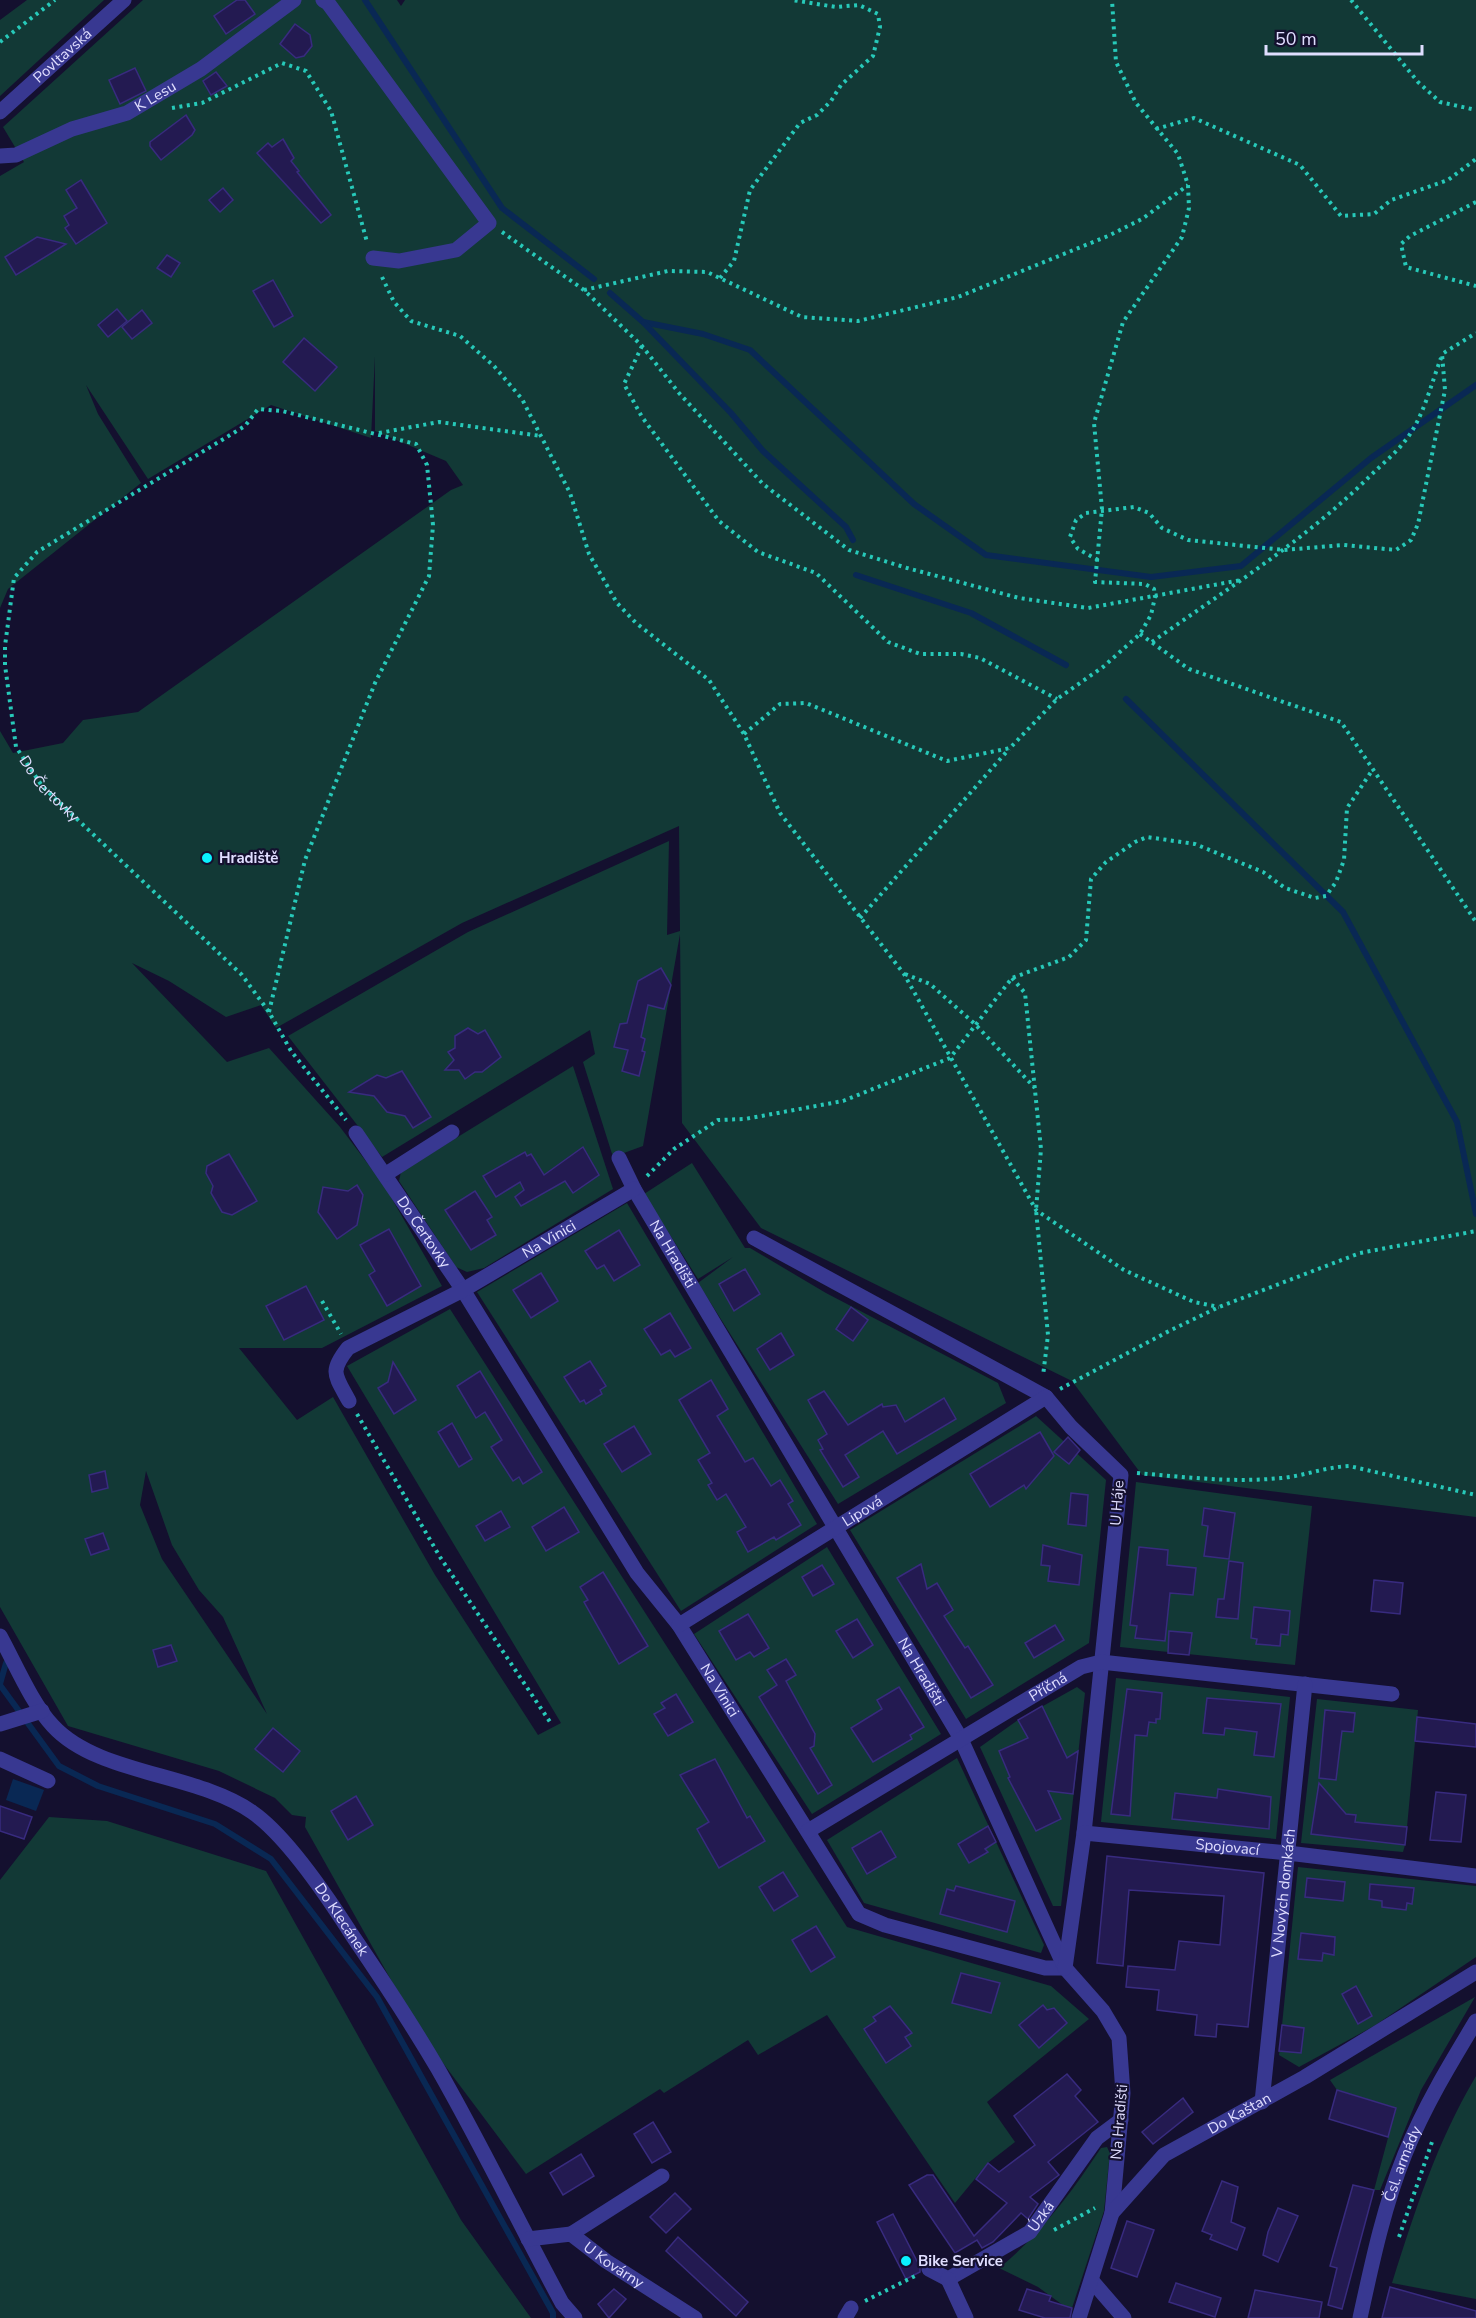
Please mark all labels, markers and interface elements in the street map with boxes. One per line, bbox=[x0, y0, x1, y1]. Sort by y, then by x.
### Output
scale bar bbox=[1266, 18, 1422, 56]
street label: Povltavská bbox=[29, 24, 96, 88]
text: 50 m bbox=[1275, 27, 1317, 51]
street label: K Lesu bbox=[131, 76, 180, 116]
street label: Do Čertovky bbox=[15, 752, 84, 827]
place label: Hradiště bbox=[219, 848, 279, 868]
marker: Hradiště bbox=[200, 851, 214, 865]
street label: Do Čertovky bbox=[392, 1192, 455, 1272]
street label: Na Vinici bbox=[518, 1216, 580, 1263]
street label: Na Hradišti bbox=[645, 1216, 701, 1292]
street label: U Háje bbox=[1105, 1480, 1129, 1526]
street label: Lipová bbox=[838, 1491, 887, 1531]
street label: Na Hradišti bbox=[893, 1634, 949, 1709]
street label: Na Vinici bbox=[696, 1660, 744, 1721]
street label: Příčná bbox=[1025, 1668, 1071, 1706]
street label: V Nových domkách bbox=[1267, 1828, 1300, 1959]
street label: Spojovací bbox=[1194, 1834, 1262, 1860]
street label: Do Klecánek bbox=[310, 1879, 374, 1960]
street label: Na Hradišti bbox=[1106, 2083, 1132, 2161]
street label: Do Kaštan bbox=[1204, 2088, 1275, 2139]
street label: Čsl. armády bbox=[1378, 2122, 1426, 2204]
street label: Úzká bbox=[1022, 2197, 1059, 2236]
street label: U Kovárny bbox=[579, 2237, 648, 2293]
place label: Bike Service bbox=[918, 2251, 1003, 2271]
marker: Bike Service bbox=[899, 2254, 913, 2268]

